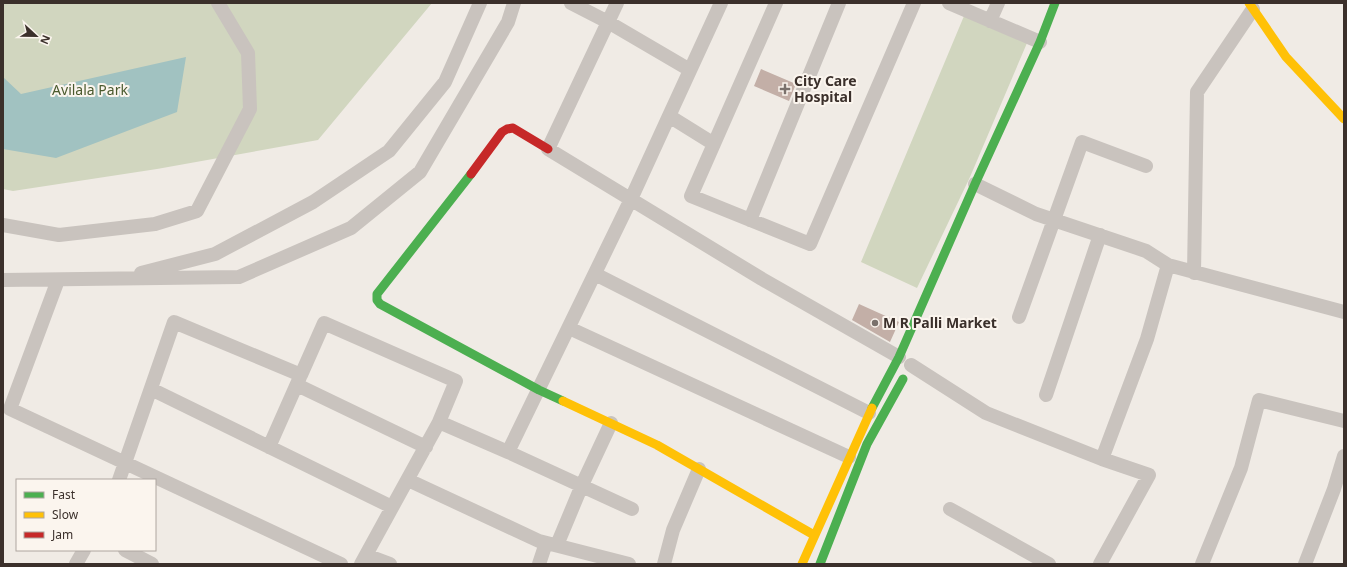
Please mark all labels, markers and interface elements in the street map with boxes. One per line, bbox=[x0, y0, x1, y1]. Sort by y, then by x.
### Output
north arrow bbox=[16, 16, 56, 56]
text: N bbox=[37, 33, 54, 47]
place label: City Care Hospital bbox=[794, 71, 857, 106]
park label: Avilala Park bbox=[52, 80, 128, 99]
marker: City Care Hospital bbox=[779, 83, 791, 95]
place label: M R Palli Market bbox=[883, 313, 997, 332]
marker: M R Palli Market bbox=[870, 318, 880, 328]
legend bbox=[16, 479, 156, 551]
text: Fast bbox=[52, 486, 76, 503]
text: Slow bbox=[52, 506, 79, 523]
text: Jam bbox=[51, 526, 73, 543]

